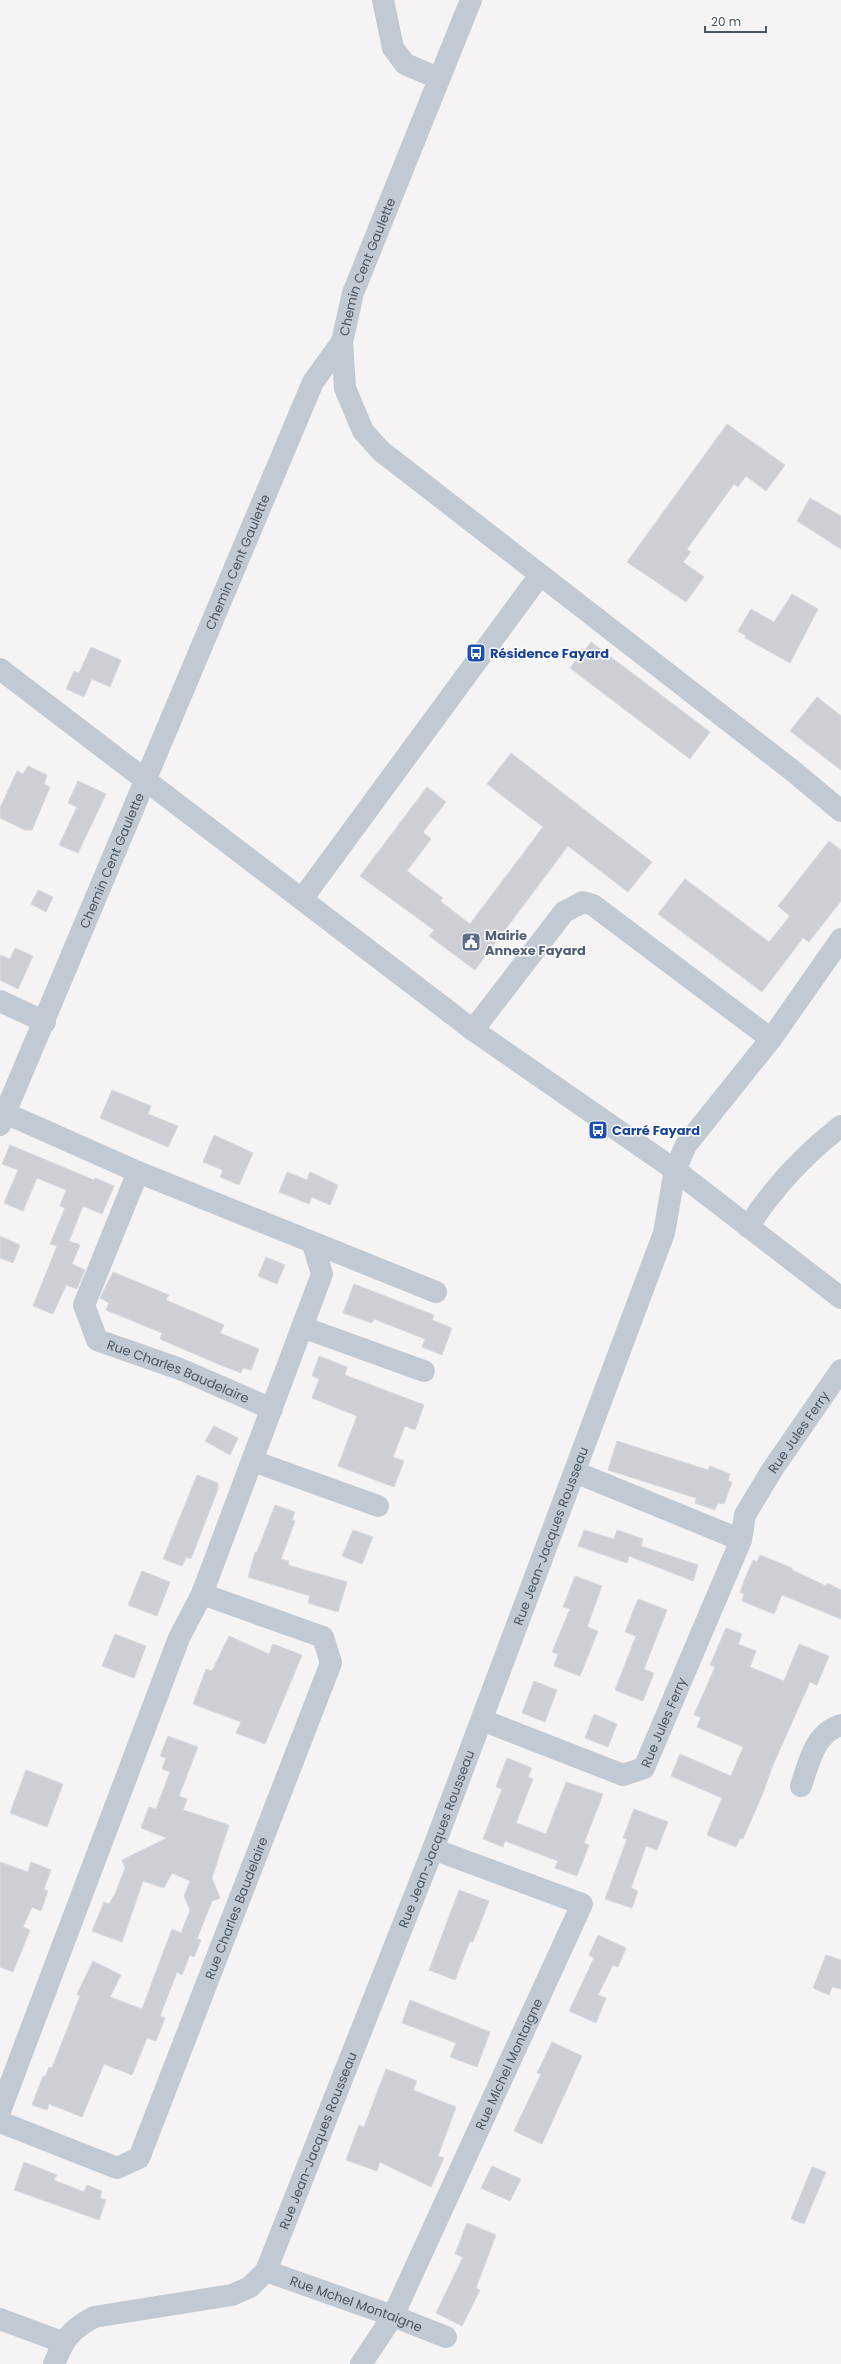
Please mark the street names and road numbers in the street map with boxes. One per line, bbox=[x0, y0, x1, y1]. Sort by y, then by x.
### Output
street label: Chemin Cent Gaulette bbox=[334, 195, 400, 338]
street label: Chemin Cent Gaulette bbox=[200, 491, 274, 633]
street label: Chemin Cent Gaulette bbox=[74, 790, 148, 931]
street label: Rue Charles Baudelaire bbox=[105, 1335, 252, 1408]
street label: Rue Jules Ferry bbox=[763, 1386, 834, 1477]
street label: Rue Jean-Jacques Rousseau bbox=[508, 1444, 593, 1628]
street label: Rue Jules Ferry bbox=[636, 1674, 691, 1770]
street label: Rue Jean-Jacques Rousseau bbox=[393, 1747, 479, 1931]
street label: Rue Charles Baudelaire bbox=[200, 1834, 272, 1982]
street label: Rue Michel Montaigne bbox=[470, 1995, 547, 2133]
street label: Rue Jean-Jacques Rousseau bbox=[274, 2049, 361, 2232]
street label: Rue Mchel Montaigne bbox=[287, 2271, 425, 2336]

